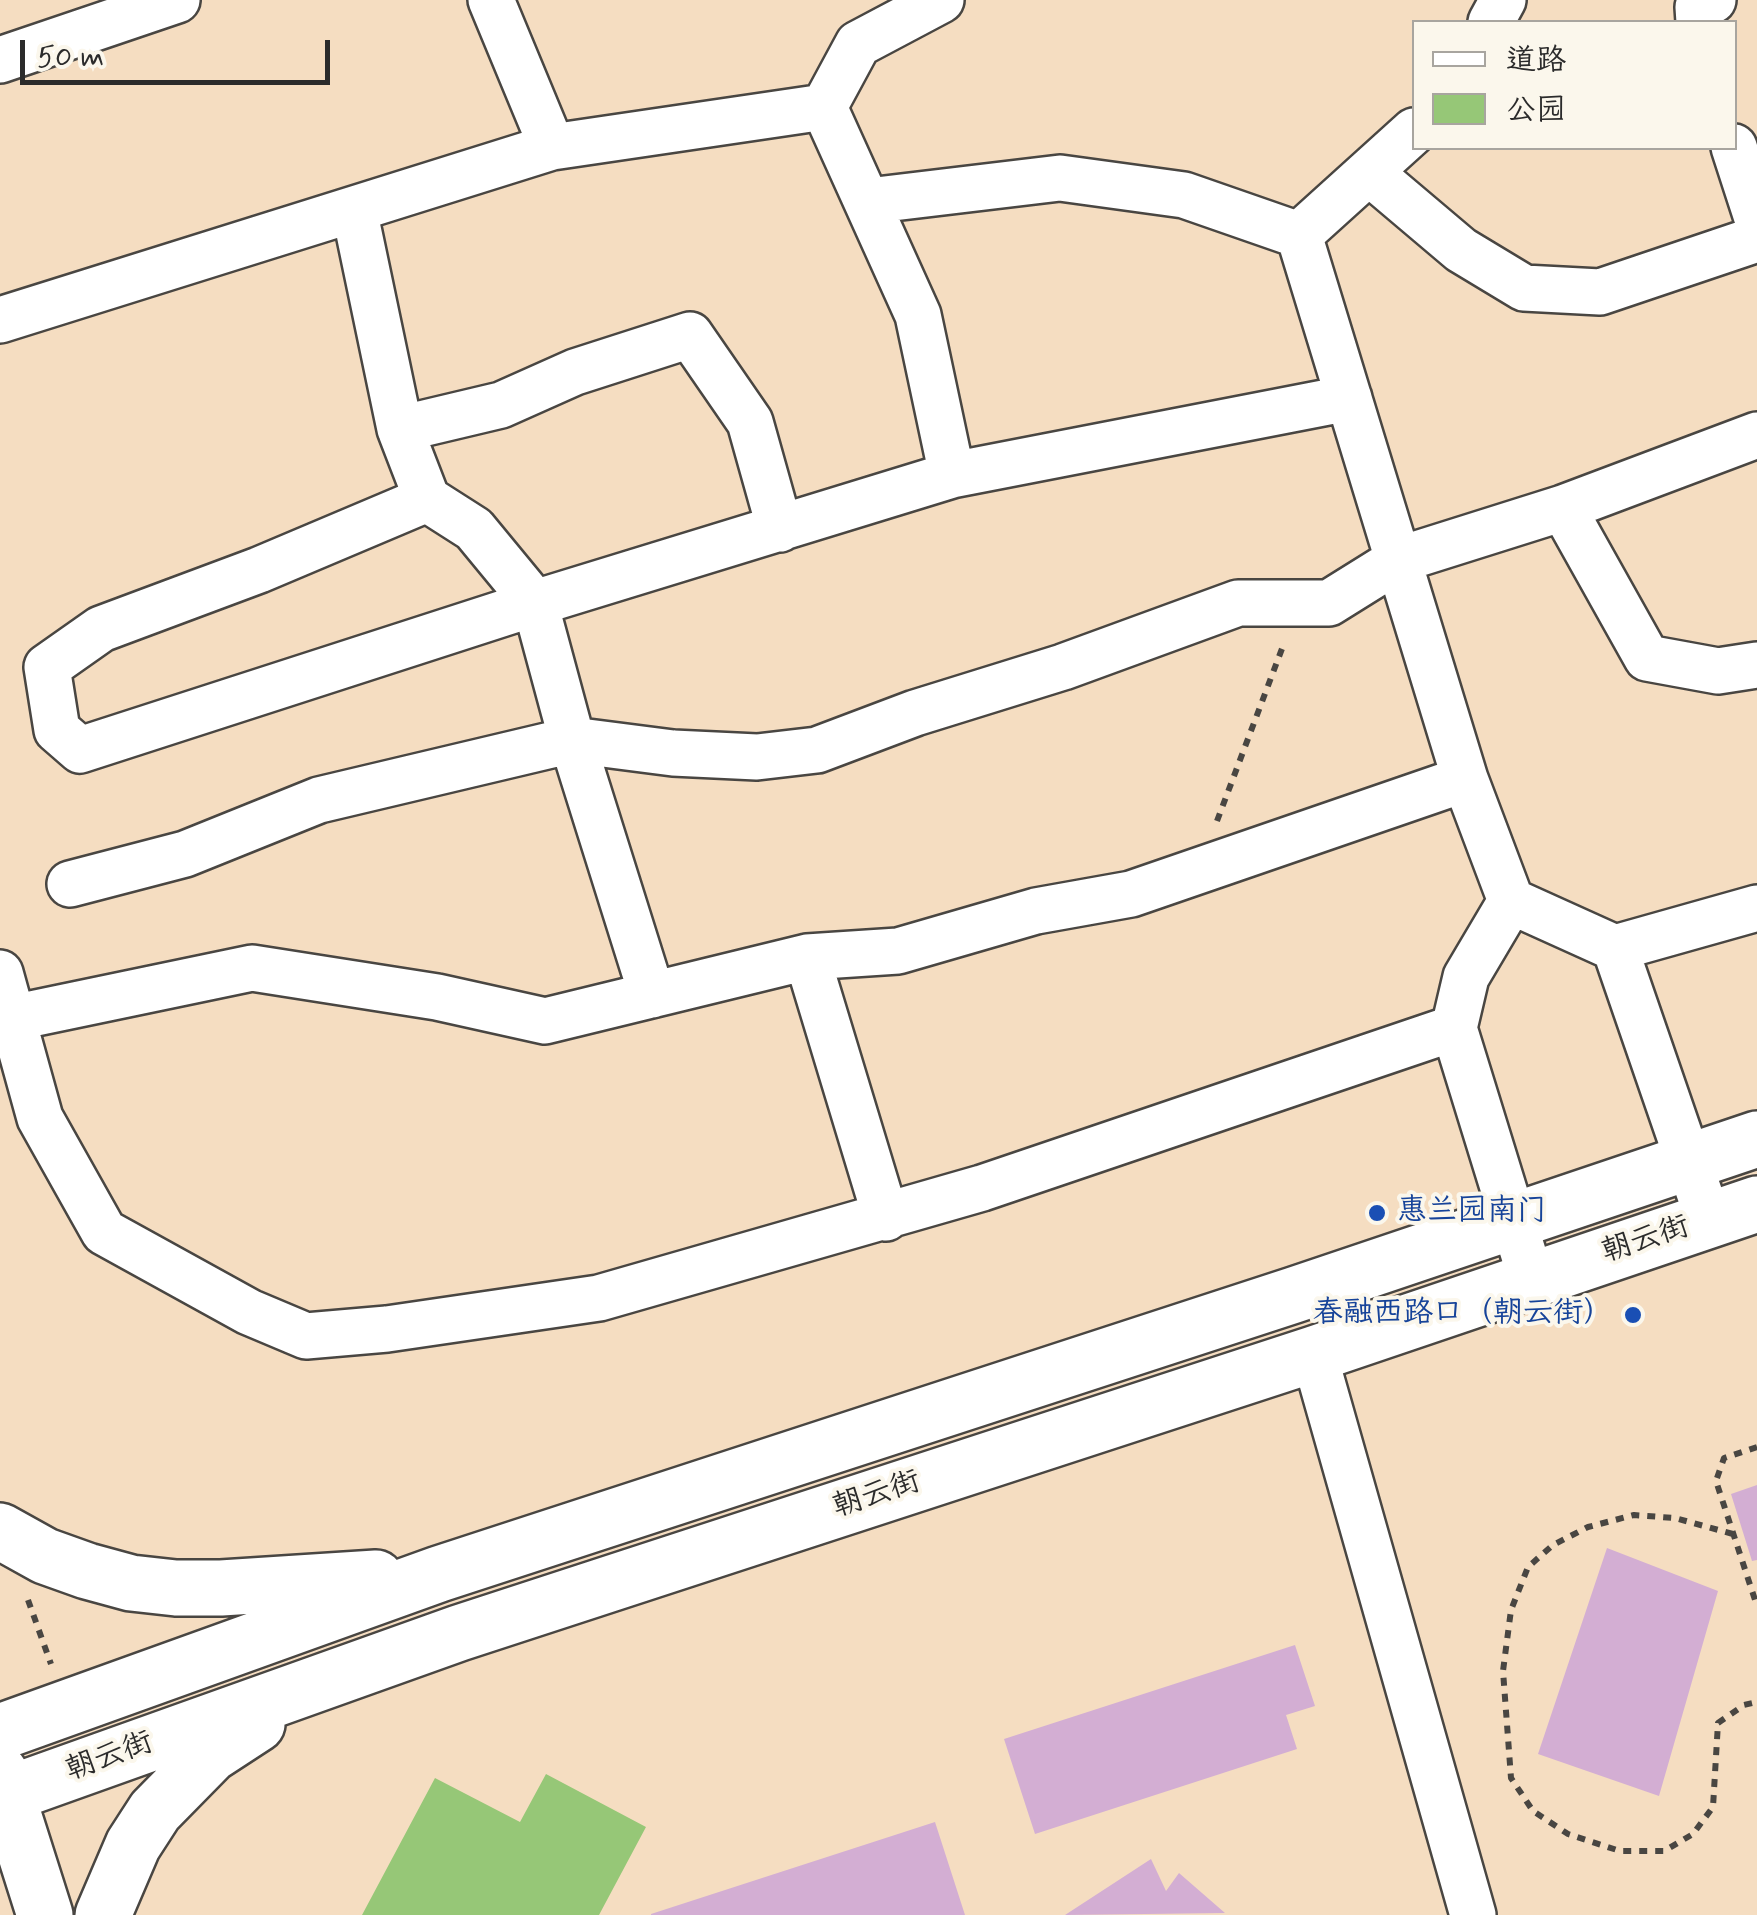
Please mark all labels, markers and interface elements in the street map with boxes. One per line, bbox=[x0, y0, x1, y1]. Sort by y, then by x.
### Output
scale bar bbox=[25, 20, 335, 82]
legend bbox=[1412, 20, 1737, 150]
text: 50 m bbox=[37, 38, 104, 77]
text: 道路 bbox=[1506, 41, 1566, 80]
text: 公园 bbox=[1506, 91, 1566, 130]
place label: 惠兰园南门 bbox=[1397, 1195, 1547, 1231]
marker: 惠兰园南门 bbox=[1366, 1202, 1388, 1224]
street label: 朝云街 bbox=[1598, 1210, 1694, 1272]
place label: 春融西路口（朝云街） bbox=[1313, 1297, 1613, 1333]
marker: 春融西路口（朝云街） bbox=[1622, 1304, 1644, 1326]
street label: 朝云街 bbox=[829, 1465, 925, 1527]
street label: 朝云街 bbox=[62, 1726, 158, 1790]

